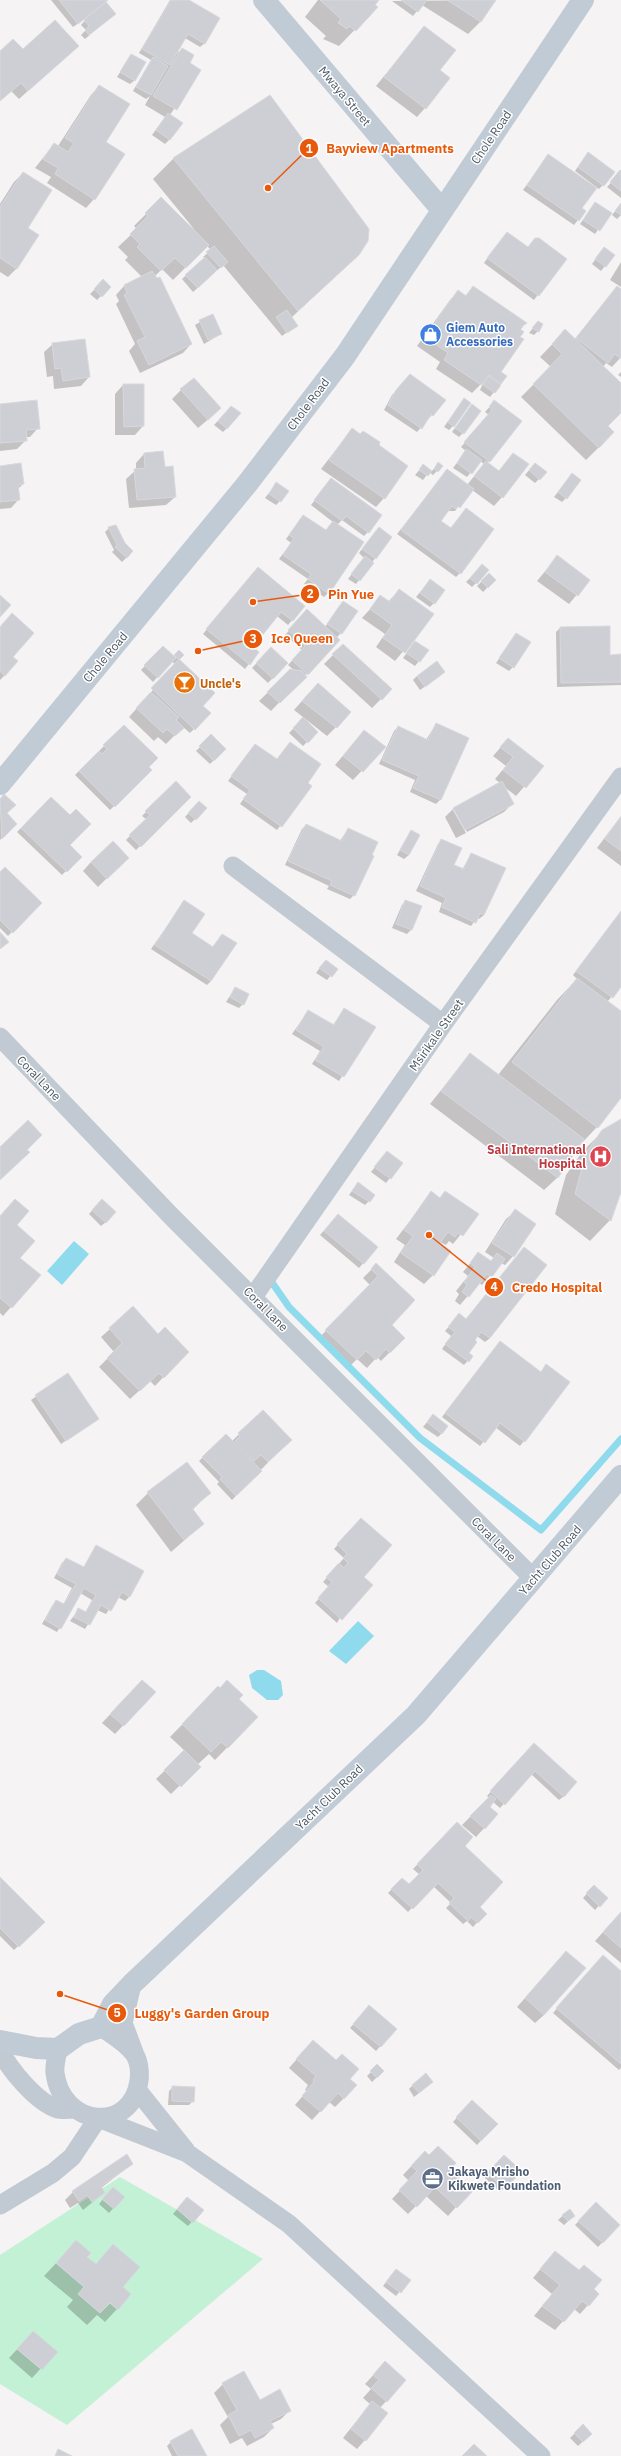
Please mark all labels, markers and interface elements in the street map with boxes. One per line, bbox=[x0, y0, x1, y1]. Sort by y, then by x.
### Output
street label: Mwaya Street bbox=[316, 63, 374, 129]
street label: Chole Road bbox=[468, 107, 514, 167]
callout: Bayview Apartments bbox=[299, 136, 462, 161]
text: Bayview Apartments bbox=[326, 140, 454, 157]
text: 1 bbox=[305, 141, 313, 156]
place label: Giem Auto Accessories bbox=[446, 320, 513, 349]
shop icon: Giem Auto Accessories bbox=[417, 321, 443, 347]
street label: Chole Road bbox=[284, 375, 332, 433]
callout: Pin Yue bbox=[300, 582, 382, 607]
text: 2 bbox=[306, 586, 314, 601]
text: Pin Yue bbox=[328, 586, 374, 603]
callout: Ice Queen bbox=[243, 626, 341, 651]
street label: Chole Road bbox=[80, 629, 130, 685]
text: Ice Queen bbox=[271, 630, 333, 647]
text: 3 bbox=[249, 631, 257, 646]
bar icon: Uncle's bbox=[172, 670, 198, 696]
place label: Uncle's bbox=[200, 676, 241, 691]
street label: Msirikale Street bbox=[406, 996, 466, 1074]
street label: Coral Lane bbox=[14, 1052, 64, 1104]
place label: Sali International Hospital bbox=[487, 1142, 586, 1171]
hospital icon: Sali International Hospital bbox=[588, 1143, 614, 1169]
callout: Credo Hospital bbox=[484, 1275, 610, 1300]
text: 4 bbox=[490, 1279, 498, 1294]
text: Credo Hospital bbox=[512, 1279, 602, 1296]
street label: Coral Lane bbox=[241, 1284, 292, 1335]
street label: Coral Lane bbox=[469, 1514, 520, 1565]
street label: Yacht Club Road bbox=[516, 1522, 584, 1598]
street label: Yacht Club Road bbox=[292, 1761, 366, 1833]
callout: Luggy's Garden Group bbox=[107, 2001, 278, 2026]
text: 5 bbox=[113, 2005, 121, 2020]
text: Luggy's Garden Group bbox=[135, 2005, 270, 2022]
place label: Jakaya Mrisho Kikwete Foundation bbox=[448, 2164, 561, 2193]
office icon: Jakaya Mrisho Kikwete Foundation bbox=[419, 2165, 445, 2191]

